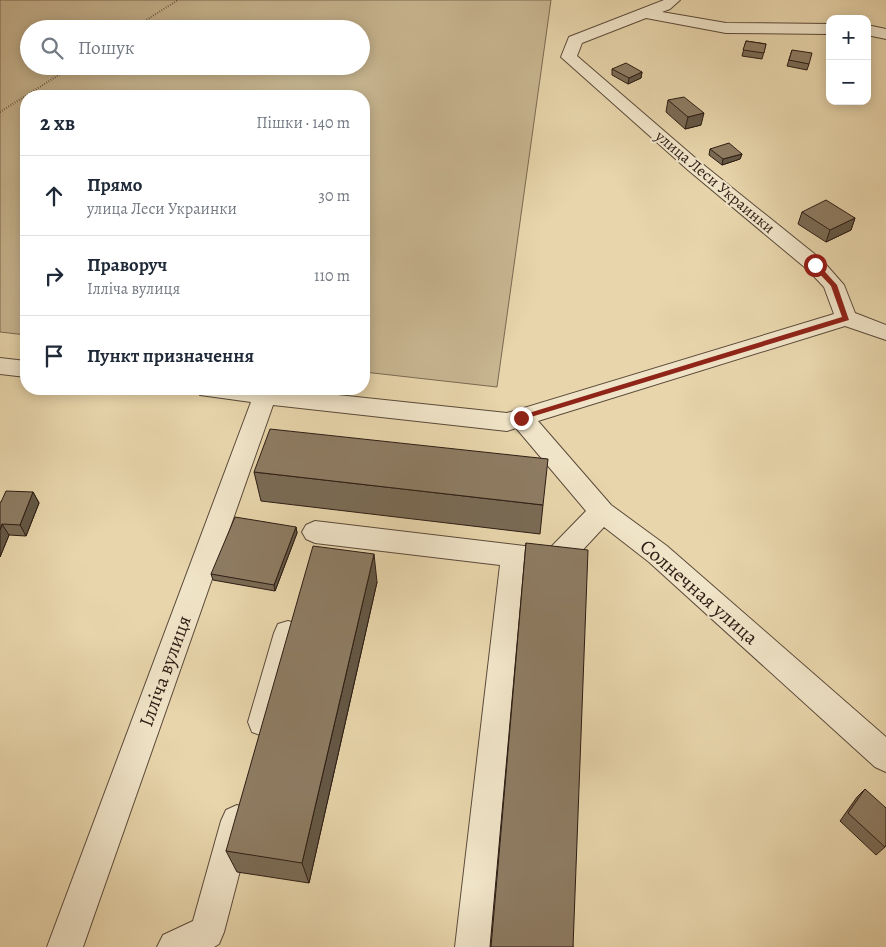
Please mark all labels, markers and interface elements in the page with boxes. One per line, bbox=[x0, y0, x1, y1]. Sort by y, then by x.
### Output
map controls bbox=[826, 15, 871, 105]
button: + bbox=[826, 15, 871, 60]
search box bbox=[20, 20, 370, 75]
icon: search bbox=[38, 34, 66, 62]
text: Пошук bbox=[78, 35, 135, 61]
button: − bbox=[826, 60, 871, 105]
text: 2 хв bbox=[40, 109, 75, 137]
text: Пішки · 140 m bbox=[256, 112, 350, 134]
street label: улица Леси Украинки bbox=[650, 125, 780, 239]
text: Прямо bbox=[87, 172, 142, 198]
icon: ahead bbox=[40, 182, 68, 210]
text: 30 m bbox=[318, 185, 350, 207]
text: улица Леси Украинки bbox=[87, 198, 237, 220]
text: Праворуч bbox=[87, 252, 167, 278]
route start bbox=[804, 254, 827, 277]
icon: right bbox=[40, 262, 68, 290]
text: 110 m bbox=[314, 265, 350, 287]
text: Ілліча вулиця bbox=[87, 278, 180, 300]
icon: arrive bbox=[40, 342, 68, 370]
text: Пункт призначення bbox=[87, 343, 254, 369]
route end bbox=[510, 407, 533, 430]
street label: Солнечная улица bbox=[634, 533, 764, 651]
street label: Ілліча вулиця bbox=[132, 612, 198, 730]

